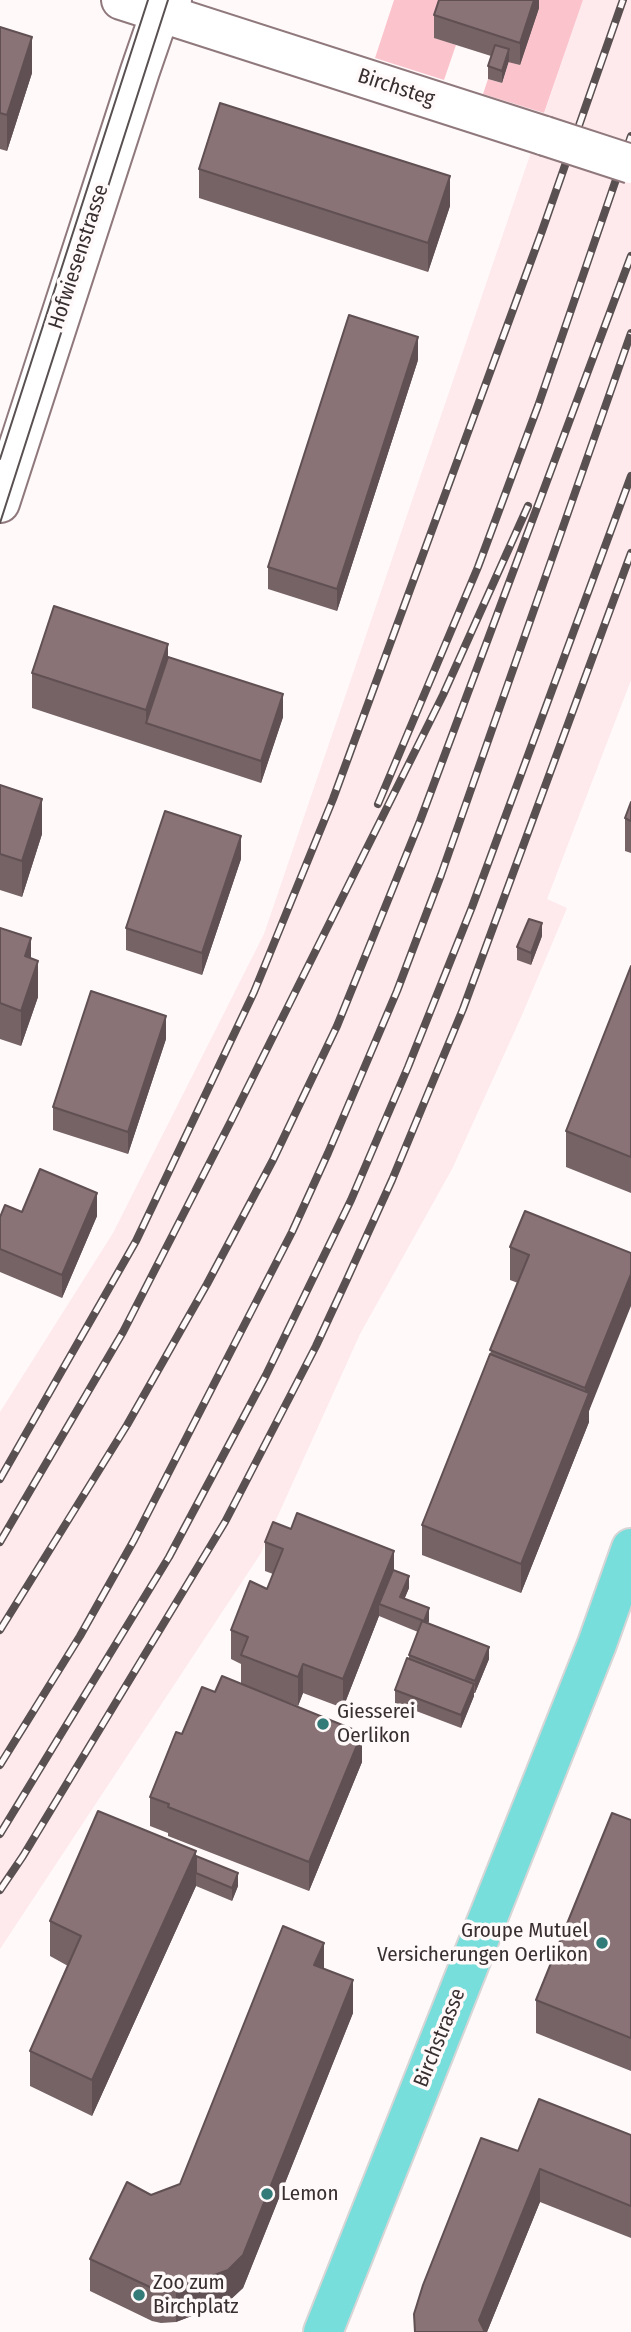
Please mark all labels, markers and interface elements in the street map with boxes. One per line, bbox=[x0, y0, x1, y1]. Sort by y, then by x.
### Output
street label: Birchsteg bbox=[354, 64, 438, 112]
street label: Hofwiesenstrasse bbox=[44, 181, 114, 333]
place label: Giesserei Oerlikon bbox=[337, 1699, 415, 1749]
marker: Giesserei Oerlikon bbox=[315, 1716, 331, 1732]
place label: Groupe Mutuel Versicherungen Oerlikon bbox=[377, 1918, 588, 1968]
marker: Groupe Mutuel Versicherungen Oerlikon bbox=[594, 1935, 610, 1951]
street label: Birchstrasse bbox=[409, 1985, 471, 2091]
place label: Lemon bbox=[281, 2181, 338, 2207]
marker: Lemon bbox=[259, 2186, 275, 2202]
place label: Zoo zum Birchplatz bbox=[153, 2270, 239, 2320]
marker: Zoo zum Birchplatz bbox=[131, 2287, 147, 2303]

